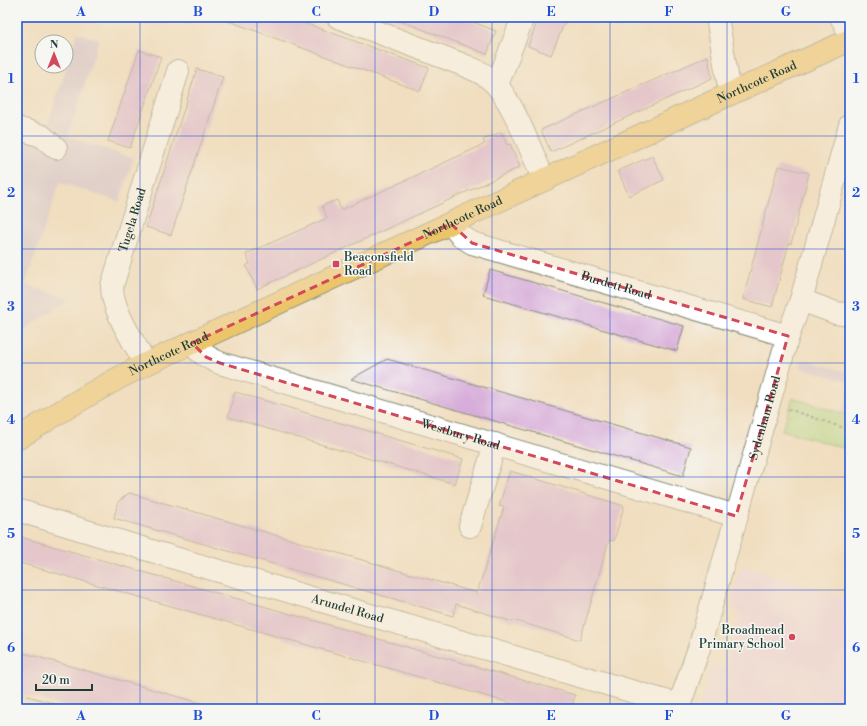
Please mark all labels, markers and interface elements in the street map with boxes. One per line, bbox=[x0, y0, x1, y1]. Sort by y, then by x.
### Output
text: A bbox=[75, 4, 86, 20]
text: B bbox=[193, 4, 203, 20]
text: C bbox=[311, 4, 321, 20]
text: D bbox=[429, 4, 439, 20]
text: E bbox=[546, 4, 556, 20]
text: F bbox=[664, 4, 674, 20]
text: G bbox=[781, 4, 792, 20]
north arrow bbox=[34, 34, 74, 74]
text: N bbox=[50, 38, 59, 52]
street label: Northcote Road bbox=[714, 57, 799, 106]
text: 1 bbox=[8, 71, 15, 87]
text: 1 bbox=[853, 71, 860, 87]
text: 2 bbox=[7, 185, 15, 201]
text: 2 bbox=[852, 185, 860, 201]
street label: Tugela Road bbox=[115, 186, 149, 254]
street label: Northcote Road bbox=[420, 193, 505, 242]
place label: Beaconsfield Road bbox=[343, 250, 414, 279]
marker: Beaconsfield Road bbox=[331, 259, 341, 269]
street label: Burdett Road bbox=[579, 268, 653, 303]
text: 3 bbox=[7, 299, 15, 315]
text: 3 bbox=[852, 299, 860, 315]
street label: Northcote Road bbox=[126, 329, 211, 379]
street label: Sydenham Road bbox=[746, 374, 784, 461]
text: 4 bbox=[7, 412, 16, 428]
text: 4 bbox=[852, 412, 861, 428]
street label: Westbury Road bbox=[419, 415, 502, 453]
text: 5 bbox=[7, 526, 15, 542]
text: 5 bbox=[852, 526, 860, 542]
street label: Arundel Road bbox=[309, 591, 386, 626]
place label: Broadmead Primary School bbox=[699, 623, 784, 652]
marker: Broadmead Primary School bbox=[787, 632, 797, 642]
text: 6 bbox=[7, 640, 15, 656]
text: 6 bbox=[852, 640, 860, 656]
scale bar bbox=[36, 666, 92, 692]
text: 20 m bbox=[42, 673, 70, 688]
text: A bbox=[75, 708, 86, 724]
text: B bbox=[193, 708, 203, 724]
text: C bbox=[311, 708, 321, 724]
text: D bbox=[429, 708, 439, 724]
text: E bbox=[546, 708, 556, 724]
text: F bbox=[664, 708, 674, 724]
text: G bbox=[781, 708, 792, 724]

